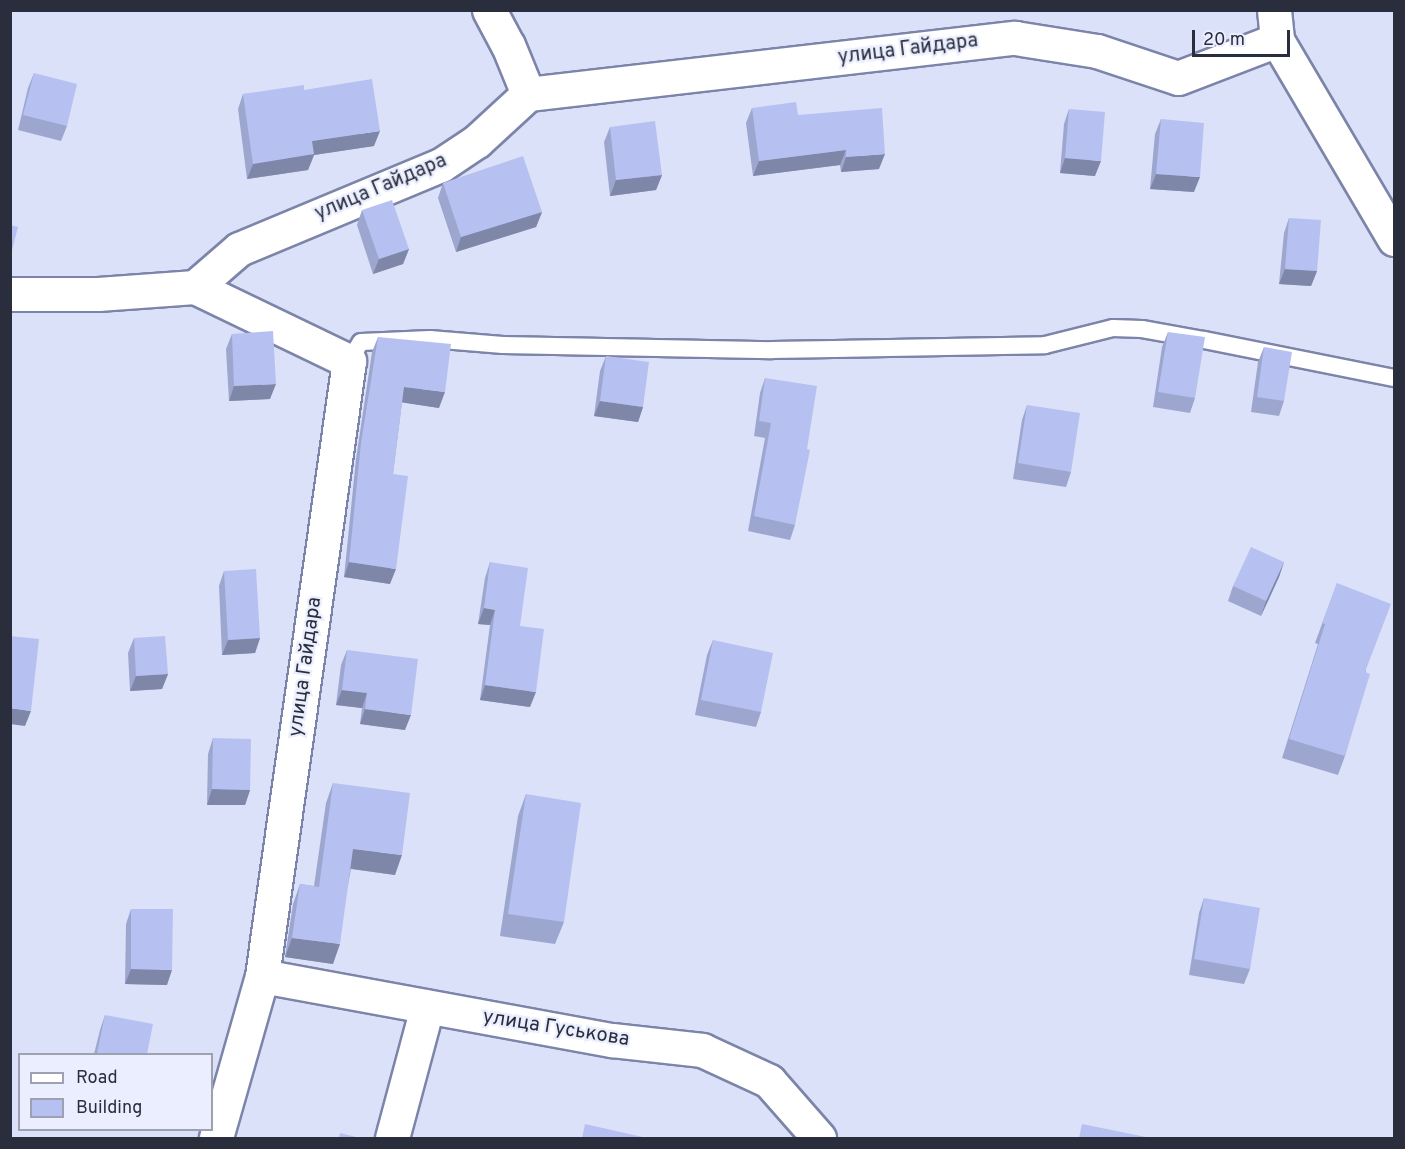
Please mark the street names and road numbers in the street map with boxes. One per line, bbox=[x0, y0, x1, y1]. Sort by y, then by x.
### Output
street label: улица Гайдара bbox=[837, 30, 979, 70]
street label: улица Гайдара bbox=[311, 149, 451, 227]
street label: улица Гайдара bbox=[284, 596, 328, 738]
street label: улица Гуськова bbox=[481, 1006, 631, 1052]

